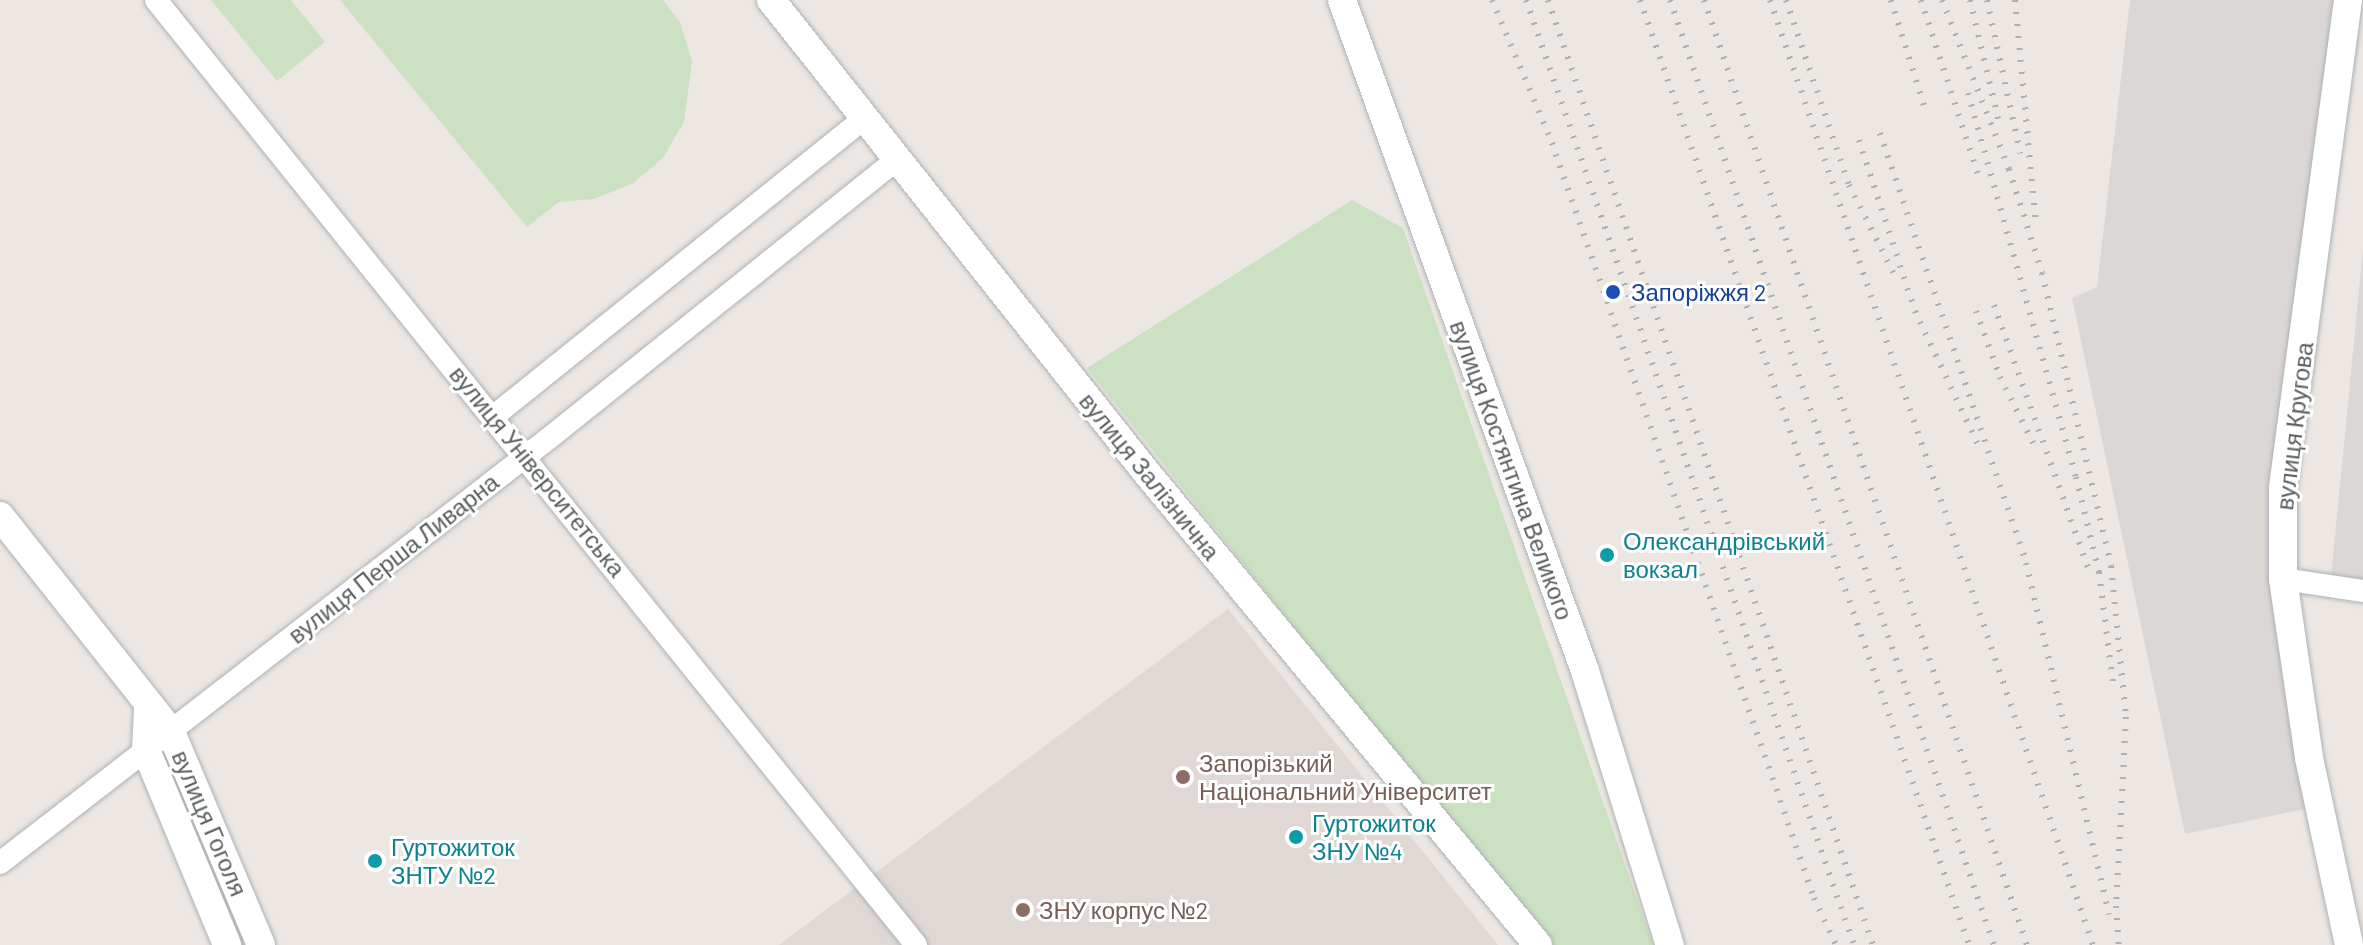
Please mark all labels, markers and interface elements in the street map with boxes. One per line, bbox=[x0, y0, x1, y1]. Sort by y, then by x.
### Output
place label: Запоріжжя 2 bbox=[1631, 278, 1767, 306]
marker: Запоріжжя 2 bbox=[1602, 281, 1624, 303]
street label: вулиця Костянтина Великого bbox=[1444, 316, 1580, 624]
street label: вулиця Кругова bbox=[2269, 340, 2319, 512]
street label: вулиця Університетська bbox=[444, 360, 632, 582]
street label: вулиця Залізнична bbox=[1074, 387, 1226, 565]
street label: вулиця Перша Ливарна bbox=[282, 467, 504, 649]
place label: Олександрівський вокзал bbox=[1623, 527, 1825, 583]
marker: Олександрівський вокзал bbox=[1598, 546, 1616, 564]
street label: вулиця Гоголя bbox=[166, 746, 254, 900]
place label: Запорізький Національний Університет bbox=[1199, 749, 1492, 805]
marker: Запорізький Національний Університет bbox=[1174, 768, 1192, 786]
place label: Гуртожиток ЗНУ №4 bbox=[1312, 809, 1436, 865]
marker: Гуртожиток ЗНУ №4 bbox=[1287, 828, 1305, 846]
place label: Гуртожиток ЗНТУ №2 bbox=[391, 833, 515, 889]
marker: Гуртожиток ЗНТУ №2 bbox=[366, 852, 384, 870]
place label: ЗНУ корпус №2 bbox=[1039, 896, 1208, 924]
marker: ЗНУ корпус №2 bbox=[1014, 901, 1032, 919]

